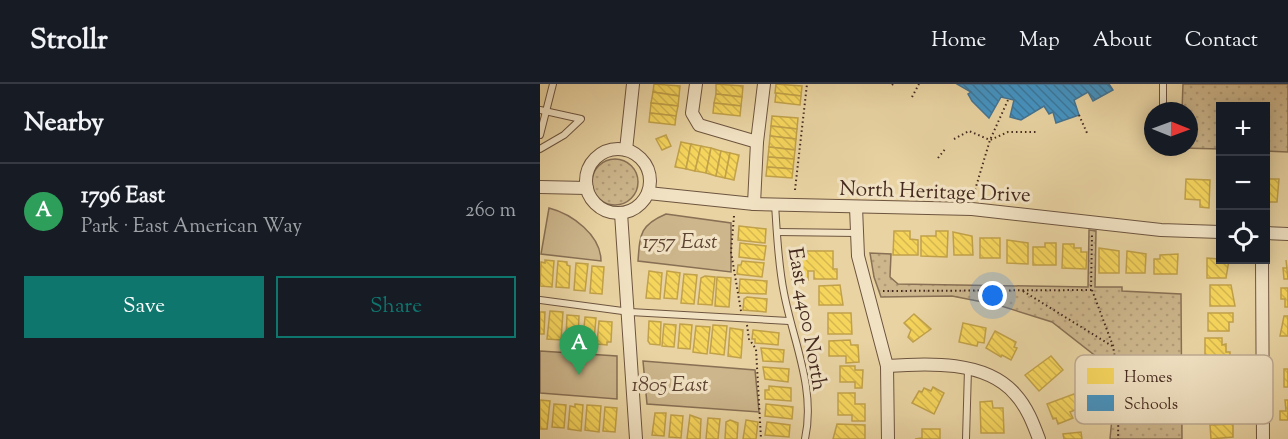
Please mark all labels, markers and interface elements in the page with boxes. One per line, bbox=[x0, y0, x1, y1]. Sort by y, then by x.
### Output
text: Strollr bbox=[30, 21, 108, 61]
text: Home bbox=[931, 26, 986, 56]
text: Map bbox=[1019, 26, 1060, 56]
text: About bbox=[1093, 26, 1152, 56]
text: Contact bbox=[1185, 26, 1258, 56]
north arrow bbox=[1144, 102, 1198, 156]
map controls bbox=[1216, 102, 1270, 264]
button: + bbox=[1216, 102, 1270, 156]
text: Nearby bbox=[24, 105, 104, 142]
button: − bbox=[1216, 156, 1270, 210]
street label: North Heritage Drive bbox=[839, 175, 1031, 211]
text: 1796 East bbox=[81, 181, 165, 213]
text: A bbox=[35, 197, 52, 226]
text: 260 m bbox=[465, 197, 516, 226]
button: locate bbox=[1216, 210, 1270, 264]
text: Park · East American Way bbox=[81, 213, 302, 242]
park label: 1757 East bbox=[642, 228, 718, 258]
street label: East 4400 North bbox=[779, 245, 833, 393]
button: Save bbox=[24, 276, 264, 338]
button: Share bbox=[276, 276, 516, 338]
your location bbox=[978, 281, 1007, 310]
pin: A bbox=[560, 326, 598, 375]
legend bbox=[1075, 355, 1273, 424]
text: Homes bbox=[1124, 367, 1172, 390]
park label: 1805 East bbox=[631, 371, 709, 401]
text: Schools bbox=[1124, 394, 1178, 417]

